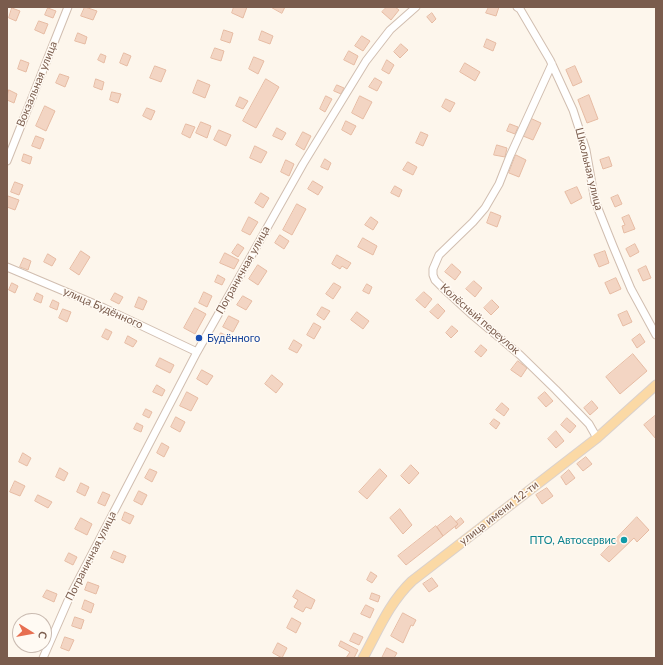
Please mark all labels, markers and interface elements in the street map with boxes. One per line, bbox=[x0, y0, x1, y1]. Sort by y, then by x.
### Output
street label: Вокзальная улица bbox=[14, 39, 60, 129]
street label: Школьная улица bbox=[572, 126, 606, 212]
street label: Пограничная улица bbox=[213, 224, 273, 316]
street label: Колёсный переулок bbox=[438, 281, 522, 357]
street label: улица Будённого bbox=[61, 284, 145, 332]
place label: Будённого bbox=[207, 331, 260, 345]
marker: Будённого bbox=[194, 333, 204, 343]
street label: улица имени 12-ти bbox=[457, 478, 541, 548]
street label: Пограничная улица bbox=[63, 509, 119, 603]
place label: ПТО, Автосервис bbox=[529, 533, 616, 547]
marker: ПТО, Автосервис bbox=[619, 535, 629, 545]
north arrow bbox=[12, 613, 52, 653]
text: С bbox=[36, 630, 50, 640]

